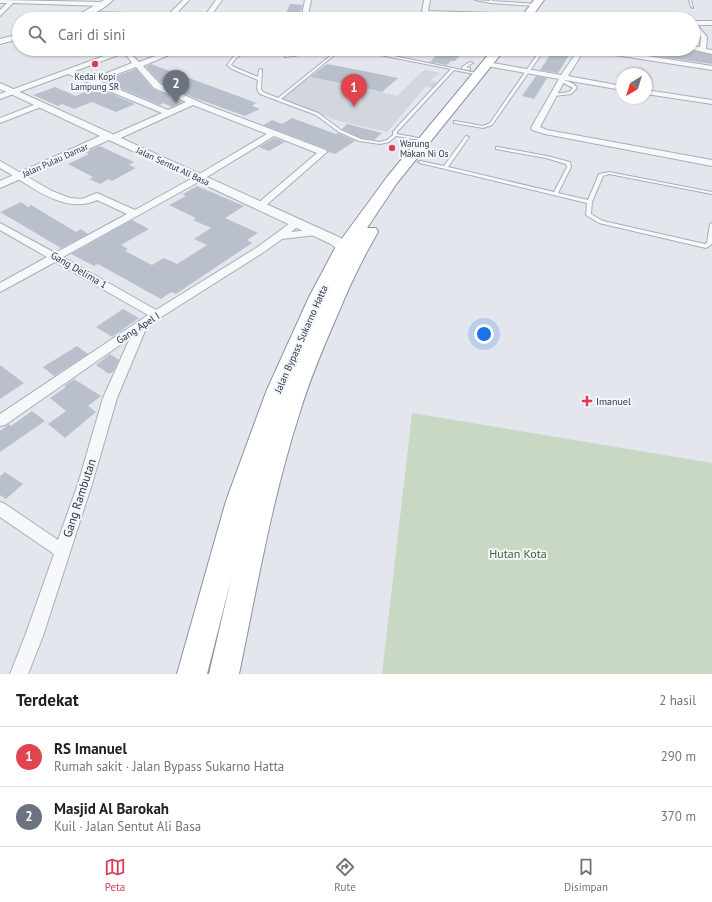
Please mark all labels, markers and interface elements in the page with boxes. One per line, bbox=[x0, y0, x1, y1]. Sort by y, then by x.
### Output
search box bbox=[12, 12, 700, 56]
icon: search bbox=[26, 23, 48, 45]
text: Cari di sini bbox=[58, 25, 126, 44]
marker: Kedai Kopi Lampung SR bbox=[90, 59, 100, 69]
north arrow bbox=[616, 68, 652, 104]
pin: 2 bbox=[163, 70, 189, 103]
place label: Kedai Kopi Lampung SR bbox=[71, 71, 119, 92]
pin: 1 bbox=[341, 74, 367, 107]
place label: Warung Makan Ni Os bbox=[400, 138, 449, 159]
street label: Jalan Pulau Damar bbox=[20, 141, 89, 180]
marker: Warung Makan Ni Os bbox=[387, 143, 397, 153]
street label: Jalan Sentut Ali Basa bbox=[134, 144, 211, 188]
street label: Gang Delima 1 bbox=[48, 249, 110, 291]
street label: Jalan Bypass Sukarno Hatta bbox=[271, 283, 331, 396]
street label: Gang Apel I bbox=[114, 309, 162, 347]
your location bbox=[474, 324, 494, 344]
marker: Imanuel bbox=[581, 395, 593, 407]
place label: Imanuel bbox=[596, 395, 631, 408]
street label: Gang Rambutan bbox=[59, 457, 99, 539]
park label: Hutan Kota bbox=[489, 546, 547, 561]
text: Terdekat bbox=[16, 689, 79, 711]
text: 2 hasil bbox=[659, 692, 696, 709]
text: RS Imanuel bbox=[54, 739, 127, 758]
text: 1 bbox=[25, 748, 33, 765]
text: 290 m bbox=[661, 748, 696, 765]
text: Rumah sakit · Jalan Bypass Sukarno Hatta bbox=[54, 758, 284, 775]
text: Masjid Al Barokah bbox=[54, 799, 169, 818]
text: 2 bbox=[25, 808, 33, 825]
text: 370 m bbox=[661, 808, 696, 825]
text: Kuil · Jalan Sentut Ali Basa bbox=[54, 818, 201, 835]
tab: Peta bbox=[104, 856, 126, 894]
tab: Rute bbox=[334, 856, 356, 894]
tab: Disimpan bbox=[564, 856, 608, 894]

